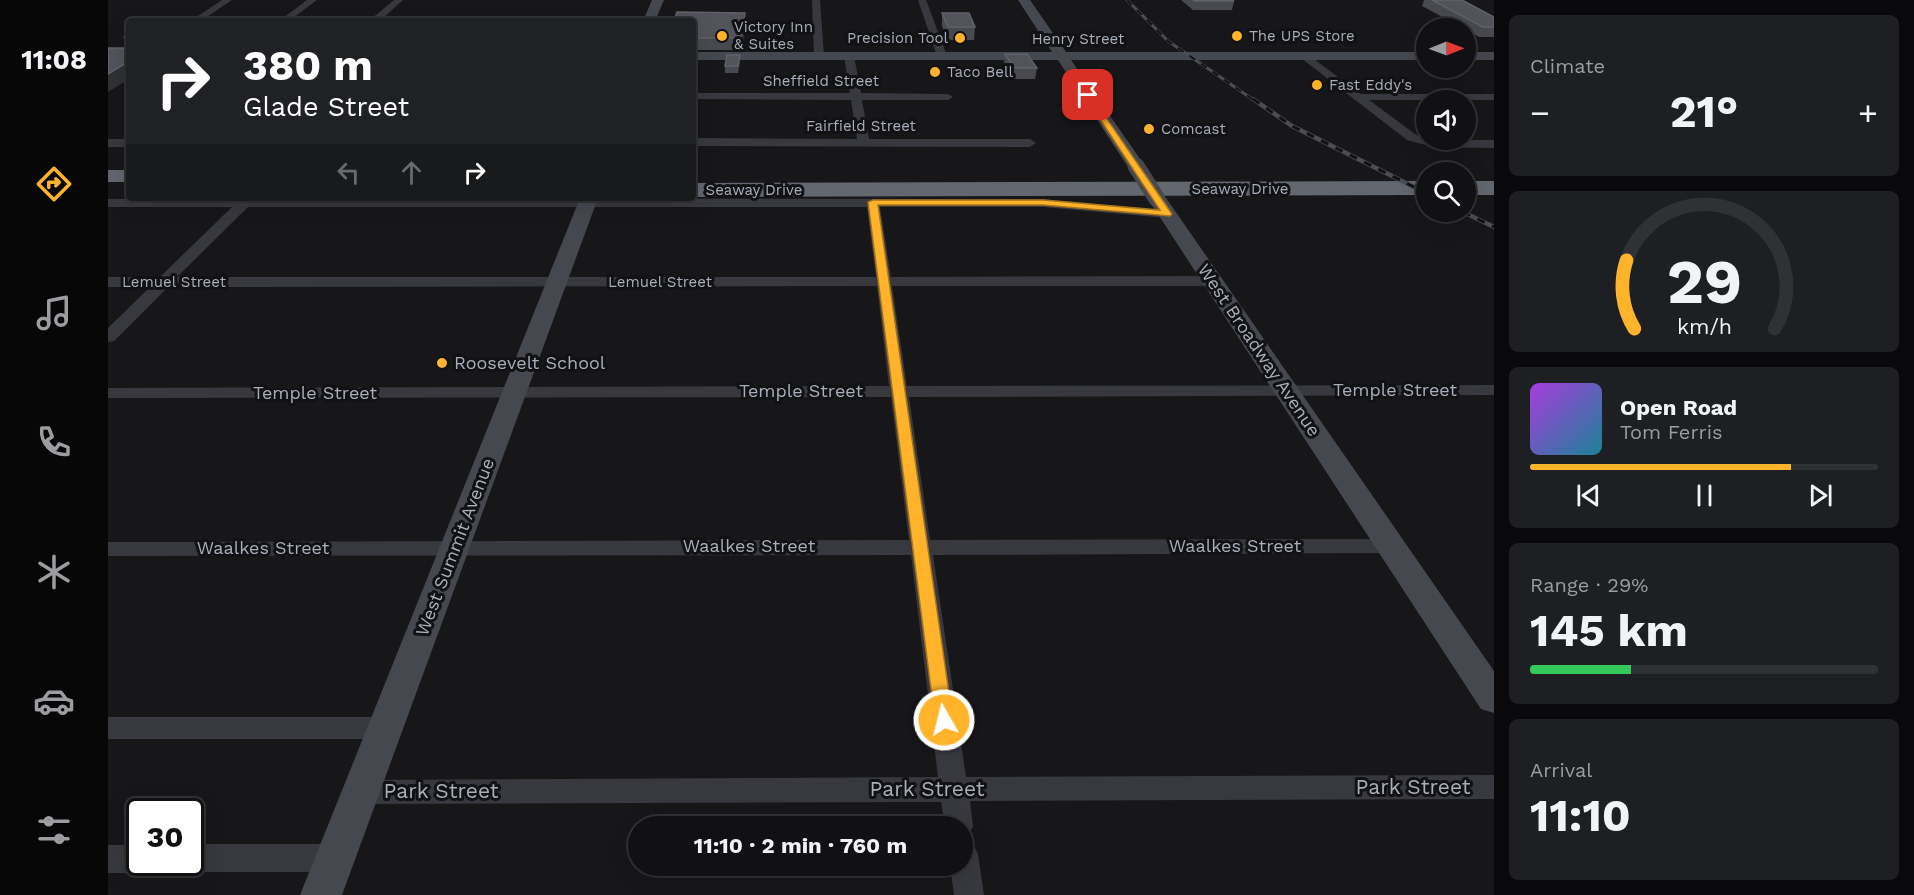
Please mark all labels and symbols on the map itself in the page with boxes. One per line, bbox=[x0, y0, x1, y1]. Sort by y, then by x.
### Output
place label: Victory Inn & Suites bbox=[734, 18, 813, 53]
north arrow bbox=[1416, 18, 1476, 78]
place label: The UPS Store bbox=[1249, 27, 1355, 45]
marker: Victory Inn & Suites bbox=[715, 29, 729, 43]
place label: Precision Tool bbox=[847, 29, 948, 47]
marker: The UPS Store bbox=[1230, 29, 1244, 43]
street label: Henry Street bbox=[1032, 30, 1125, 48]
marker: Precision Tool bbox=[953, 31, 967, 45]
place label: Taco Bell bbox=[947, 63, 1014, 81]
marker: Taco Bell bbox=[928, 65, 942, 79]
pin bbox=[1062, 69, 1113, 120]
street label: Sheffield Street bbox=[763, 72, 880, 90]
place label: Fast Eddy's bbox=[1329, 76, 1412, 94]
marker: Fast Eddy's bbox=[1310, 78, 1324, 92]
street label: Fairfield Street bbox=[806, 117, 917, 135]
place label: Comcast bbox=[1161, 120, 1226, 138]
marker: Comcast bbox=[1142, 122, 1156, 136]
street label: Seaway Drive bbox=[1192, 180, 1288, 198]
street label: Seaway Drive bbox=[706, 181, 802, 199]
street label: West Broadway Avenue bbox=[1194, 259, 1325, 440]
street label: Lemuel Street bbox=[122, 273, 227, 291]
street label: Lemuel Street bbox=[608, 273, 713, 291]
place label: Roosevelt School bbox=[454, 352, 606, 373]
marker: Roosevelt School bbox=[435, 356, 449, 370]
street label: Temple Street bbox=[1333, 379, 1457, 400]
street label: Temple Street bbox=[739, 380, 863, 401]
street label: Temple Street bbox=[253, 382, 377, 403]
street label: West Summit Avenue bbox=[411, 455, 498, 639]
street label: Waalkes Street bbox=[683, 535, 816, 556]
street label: Waalkes Street bbox=[1169, 535, 1302, 556]
street label: Waalkes Street bbox=[197, 537, 330, 558]
position arrow bbox=[912, 688, 976, 752]
street label: Park Street bbox=[1355, 774, 1471, 799]
street label: Park Street bbox=[869, 776, 985, 801]
street label: Park Street bbox=[383, 778, 499, 803]
speed limit sign: 30 bbox=[126, 798, 204, 876]

